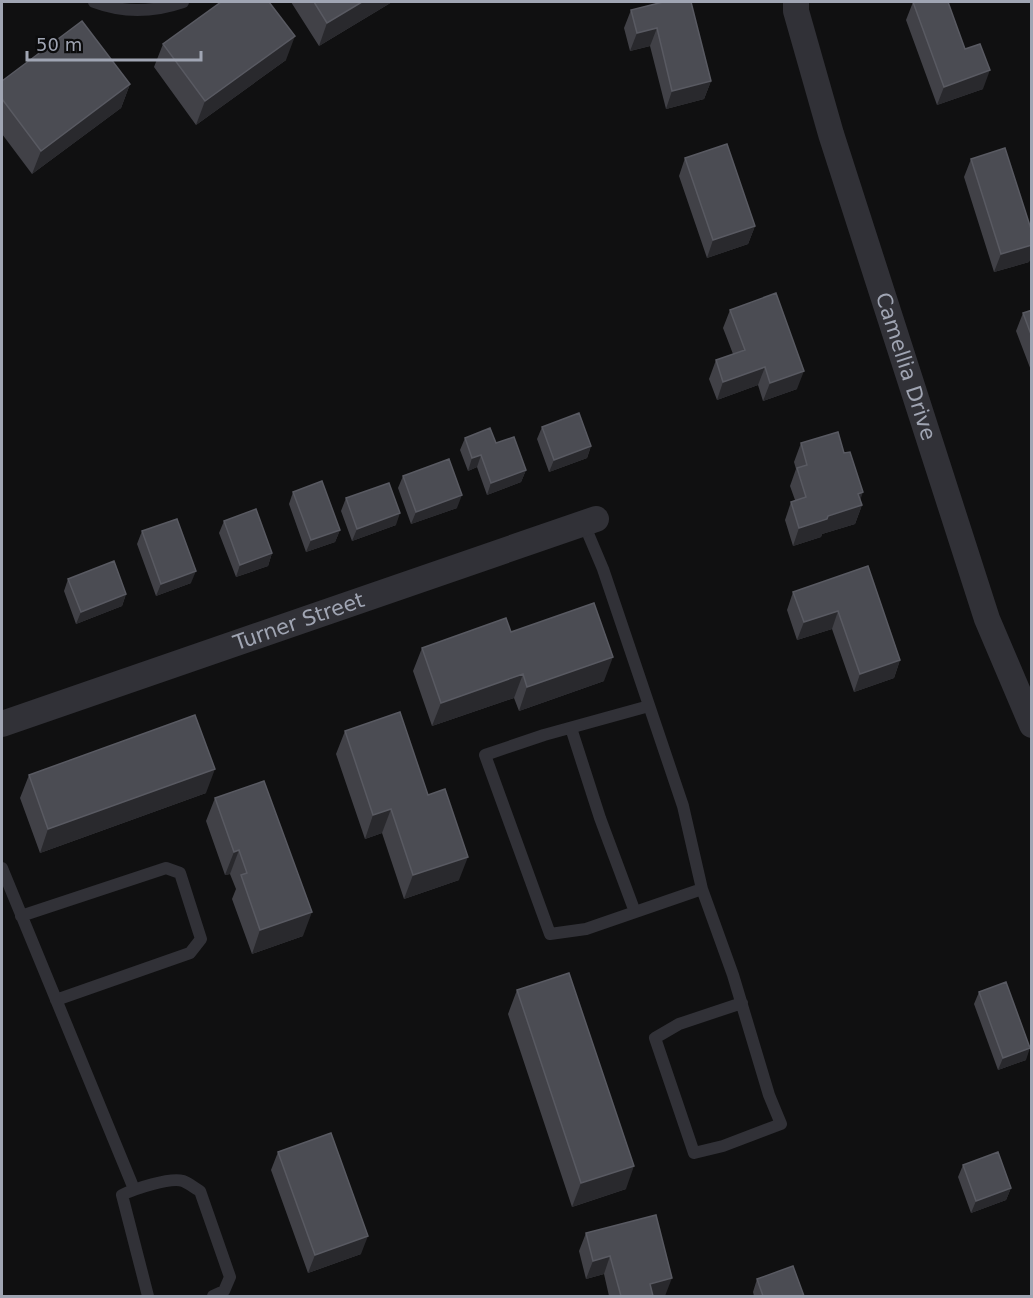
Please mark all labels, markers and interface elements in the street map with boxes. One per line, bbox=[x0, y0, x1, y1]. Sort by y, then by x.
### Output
scale bar bbox=[27, 24, 201, 62]
text: 50 m bbox=[36, 34, 82, 55]
street label: Camellia Drive bbox=[871, 289, 941, 443]
street label: Turner Street bbox=[229, 588, 367, 656]

